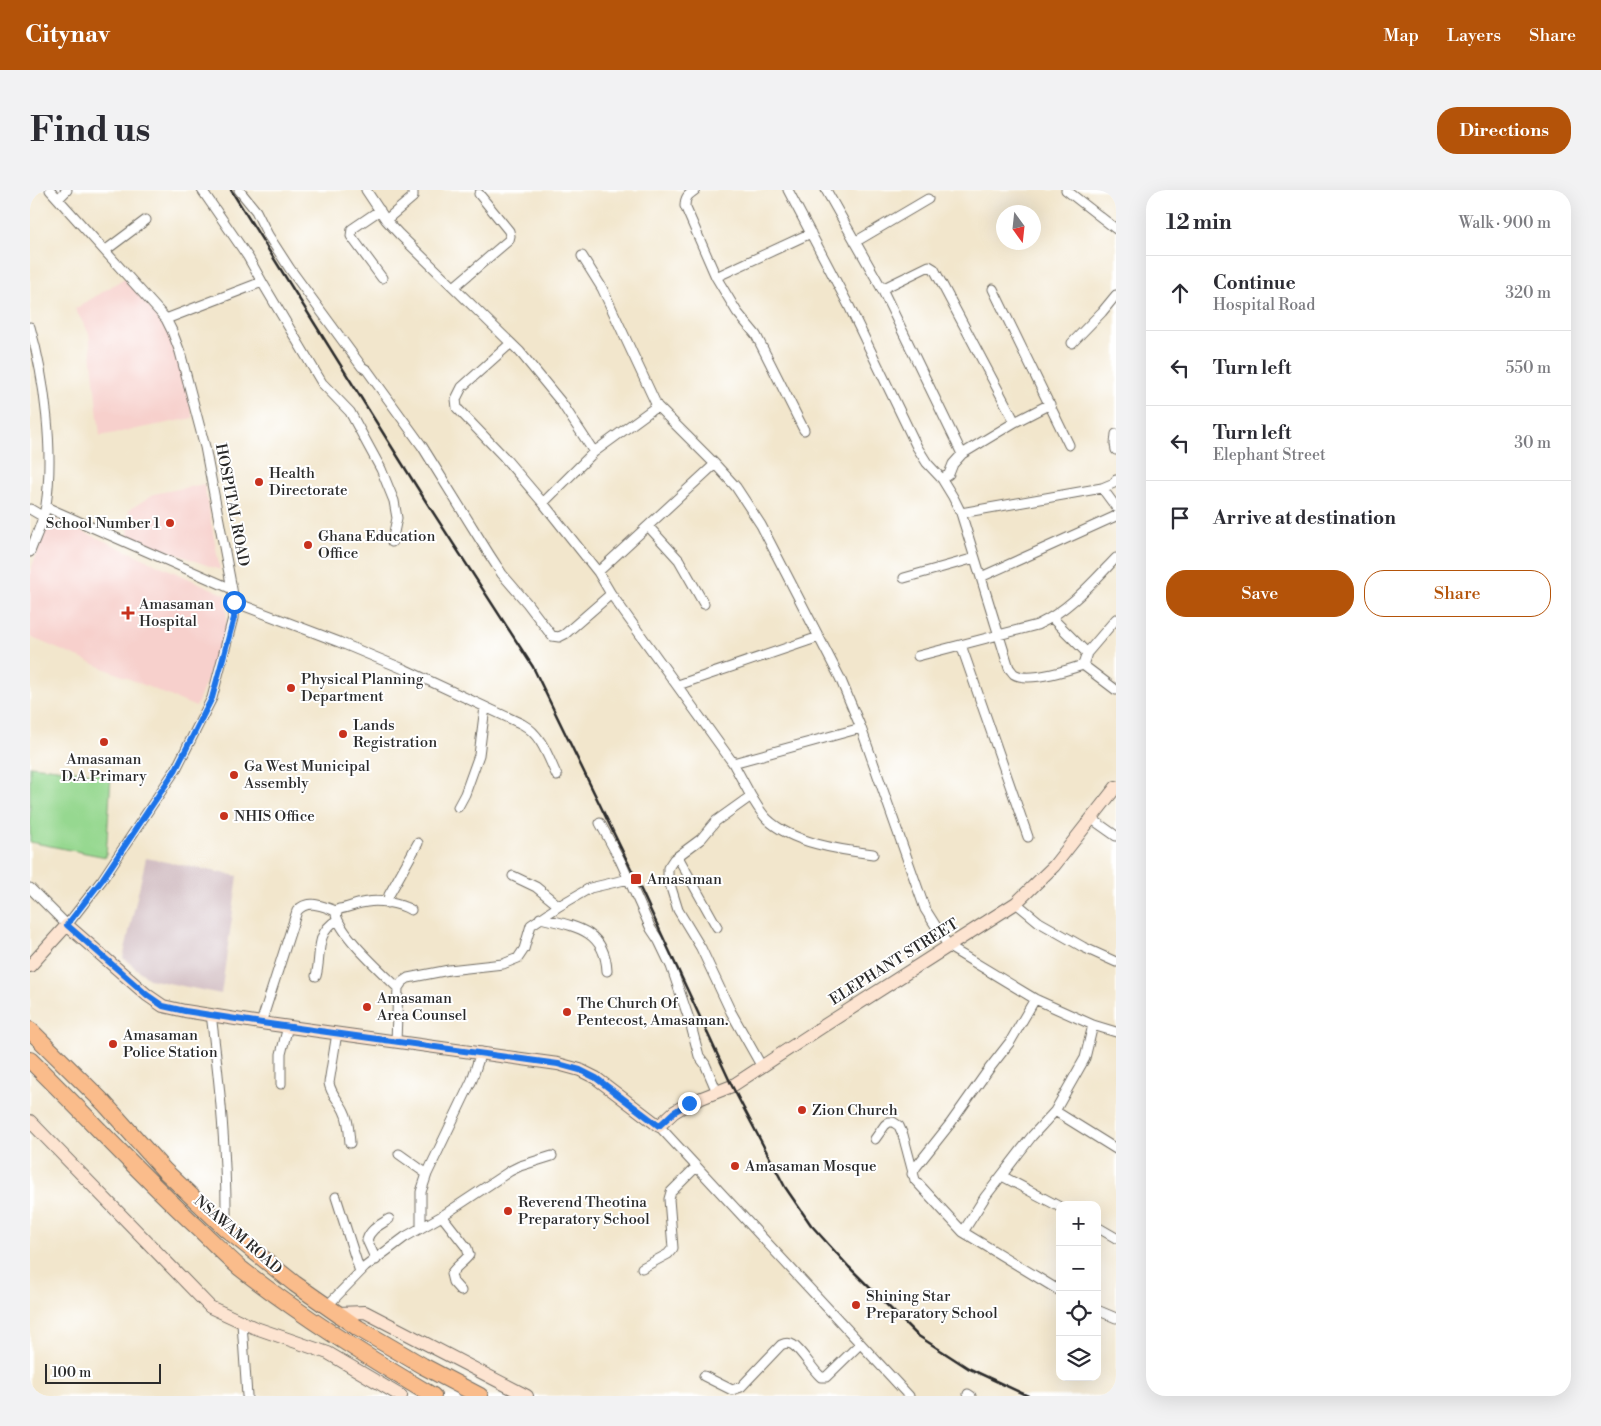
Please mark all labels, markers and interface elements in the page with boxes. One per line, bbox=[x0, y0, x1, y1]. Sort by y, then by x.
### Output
text: Citynav bbox=[25, 20, 110, 50]
text: Map bbox=[1384, 24, 1419, 47]
text: Layers bbox=[1447, 24, 1501, 47]
text: Share bbox=[1529, 24, 1576, 47]
button: Directions bbox=[1437, 107, 1571, 154]
text: Find us bbox=[30, 109, 150, 152]
north arrow bbox=[996, 205, 1041, 250]
text: 12 min bbox=[1166, 210, 1232, 236]
text: Walk · 900 m bbox=[1459, 213, 1551, 233]
text: Continue bbox=[1213, 271, 1296, 295]
icon: ahead bbox=[1166, 279, 1194, 307]
text: 320 m bbox=[1505, 283, 1551, 303]
text: Hospital Road bbox=[1213, 295, 1315, 315]
icon: left bbox=[1166, 354, 1194, 382]
text: Turn left bbox=[1213, 356, 1292, 380]
text: 550 m bbox=[1505, 358, 1551, 378]
text: Turn left bbox=[1213, 421, 1292, 445]
icon: left bbox=[1166, 429, 1194, 457]
text: 30 m bbox=[1514, 433, 1551, 453]
street label: HOSPITAL ROAD bbox=[211, 442, 253, 568]
text: Elephant Street bbox=[1213, 445, 1326, 465]
place label: Health Directorate bbox=[269, 464, 347, 500]
marker: Health Directorate bbox=[253, 476, 265, 488]
icon: arrive bbox=[1166, 504, 1194, 532]
text: Arrive at destination bbox=[1213, 506, 1396, 530]
place label: School Number 1 bbox=[46, 514, 161, 533]
marker: School Number 1 bbox=[164, 517, 176, 529]
place label: Ghana Education Office bbox=[318, 527, 435, 563]
marker: Ghana Education Office bbox=[302, 539, 314, 551]
button: Save bbox=[1166, 570, 1354, 617]
button: Share bbox=[1364, 570, 1551, 617]
route start bbox=[223, 591, 246, 614]
place label: Amasaman Hospital bbox=[138, 595, 214, 631]
marker: Amasaman Hospital bbox=[121, 606, 135, 620]
place label: Physical Planning Department bbox=[301, 670, 424, 706]
marker: Physical Planning Department bbox=[285, 682, 297, 694]
place label: Lands Registration bbox=[353, 716, 437, 752]
marker: Lands Registration bbox=[337, 728, 349, 740]
marker: Amasaman D.A Primary bbox=[98, 736, 110, 748]
place label: Amasaman D.A Primary bbox=[61, 750, 147, 786]
place label: Ga West Municipal Assembly bbox=[243, 757, 371, 793]
marker: Ga West Municipal Assembly bbox=[228, 769, 240, 781]
place label: NHIS Office bbox=[234, 807, 315, 826]
marker: NHIS Office bbox=[218, 810, 230, 822]
place label: Amasaman bbox=[646, 870, 722, 889]
marker: Amasaman bbox=[629, 872, 643, 886]
street label: ELEPHANT STREET bbox=[826, 914, 962, 1009]
place label: Amasaman Area Counsel bbox=[376, 989, 467, 1025]
place label: The Church Of Pentecost, Amasaman. bbox=[577, 994, 728, 1030]
marker: Amasaman Area Counsel bbox=[361, 1001, 373, 1013]
marker: The Church Of Pentecost, Amasaman. bbox=[561, 1006, 573, 1018]
place label: Amasaman Police Station bbox=[122, 1026, 218, 1062]
marker: Amasaman Police Station bbox=[107, 1038, 119, 1050]
route end bbox=[678, 1092, 701, 1115]
place label: Zion Church bbox=[812, 1101, 898, 1120]
marker: Zion Church bbox=[796, 1104, 808, 1116]
place label: Amasaman Mosque bbox=[744, 1157, 877, 1176]
marker: Amasaman Mosque bbox=[729, 1160, 741, 1172]
street label: NSAWAM ROAD bbox=[190, 1192, 286, 1278]
place label: Reverend Theotina Preparatory School bbox=[518, 1193, 650, 1229]
map controls bbox=[1056, 1201, 1101, 1381]
button: + bbox=[1056, 1201, 1101, 1246]
marker: Reverend Theotina Preparatory School bbox=[502, 1205, 514, 1217]
button: − bbox=[1056, 1246, 1101, 1291]
place label: Shining Star Preparatory School bbox=[866, 1287, 998, 1323]
button: locate bbox=[1056, 1291, 1101, 1336]
marker: Shining Star Preparatory School bbox=[850, 1299, 862, 1311]
button: layers bbox=[1056, 1336, 1101, 1381]
scale bar bbox=[45, 1361, 161, 1384]
text: 100 m bbox=[52, 1364, 91, 1382]

